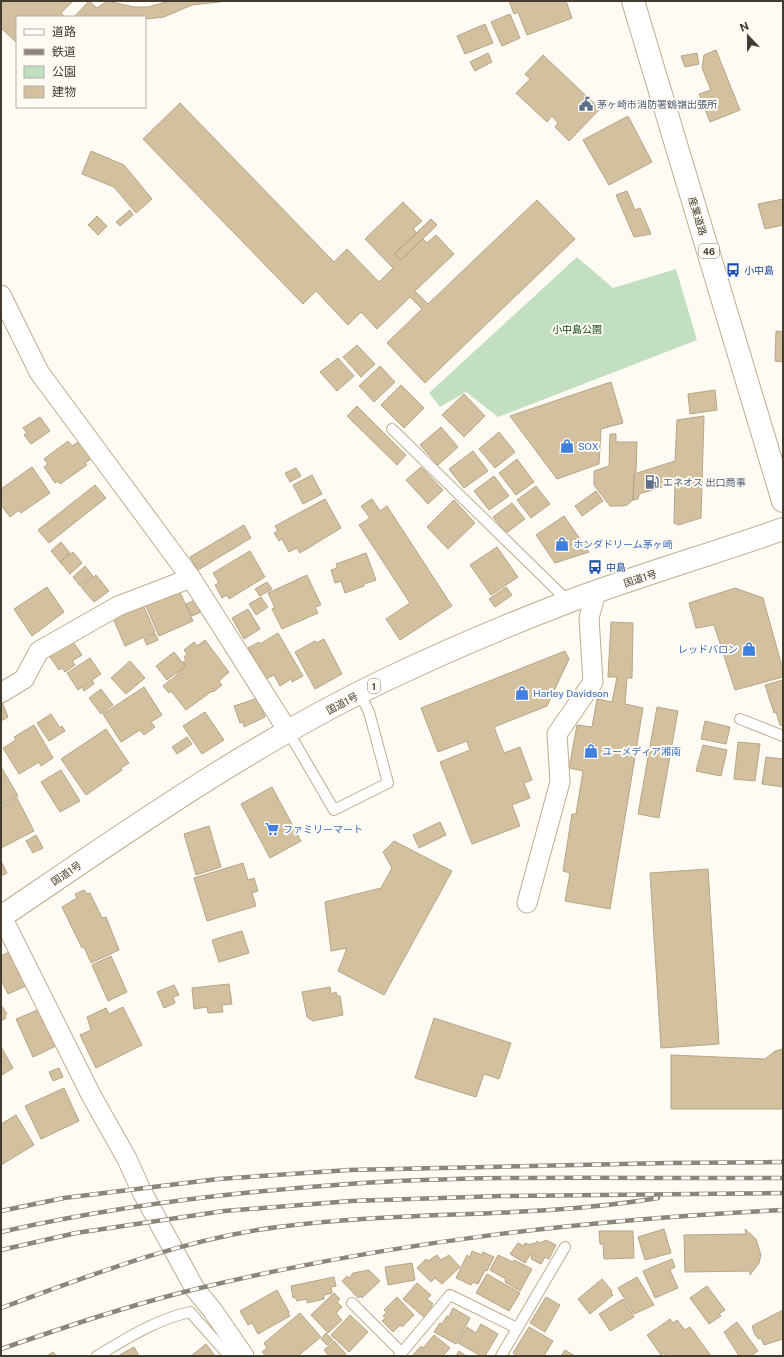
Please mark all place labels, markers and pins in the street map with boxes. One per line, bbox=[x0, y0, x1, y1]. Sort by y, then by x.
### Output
public building icon: 茅ヶ崎市消防署鶴嶺出張所 bbox=[578, 96, 594, 112]
place label: 茅ヶ崎市消防署鶴嶺出張所 bbox=[597, 98, 717, 110]
bus stop icon: 小中島 bbox=[725, 262, 741, 278]
place label: 小中島 bbox=[744, 264, 774, 276]
shop icon: SOX bbox=[559, 438, 575, 454]
place label: SOX bbox=[578, 440, 599, 452]
fuel station icon: エネオス 出口商事 bbox=[644, 474, 660, 490]
place label: エネオス 出口商事 bbox=[663, 476, 745, 488]
shop icon: ホンダドリーム茅ヶ崎 bbox=[554, 536, 570, 552]
place label: ホンダドリーム茅ヶ崎 bbox=[573, 538, 673, 550]
bus stop icon: 中島 bbox=[587, 559, 603, 575]
place label: 中島 bbox=[606, 561, 626, 573]
shop icon: レッドバロン bbox=[741, 641, 757, 657]
place label: レッドバロン bbox=[678, 643, 738, 655]
shop icon: Harley Davidson bbox=[514, 685, 530, 701]
place label: Harley Davidson bbox=[533, 687, 609, 699]
shop icon: ユーメディア湘南 bbox=[583, 743, 599, 759]
place label: ユーメディア湘南 bbox=[602, 745, 681, 757]
supermarket icon: ファミリーマート bbox=[264, 821, 280, 837]
place label: ファミリーマート bbox=[283, 823, 363, 835]

